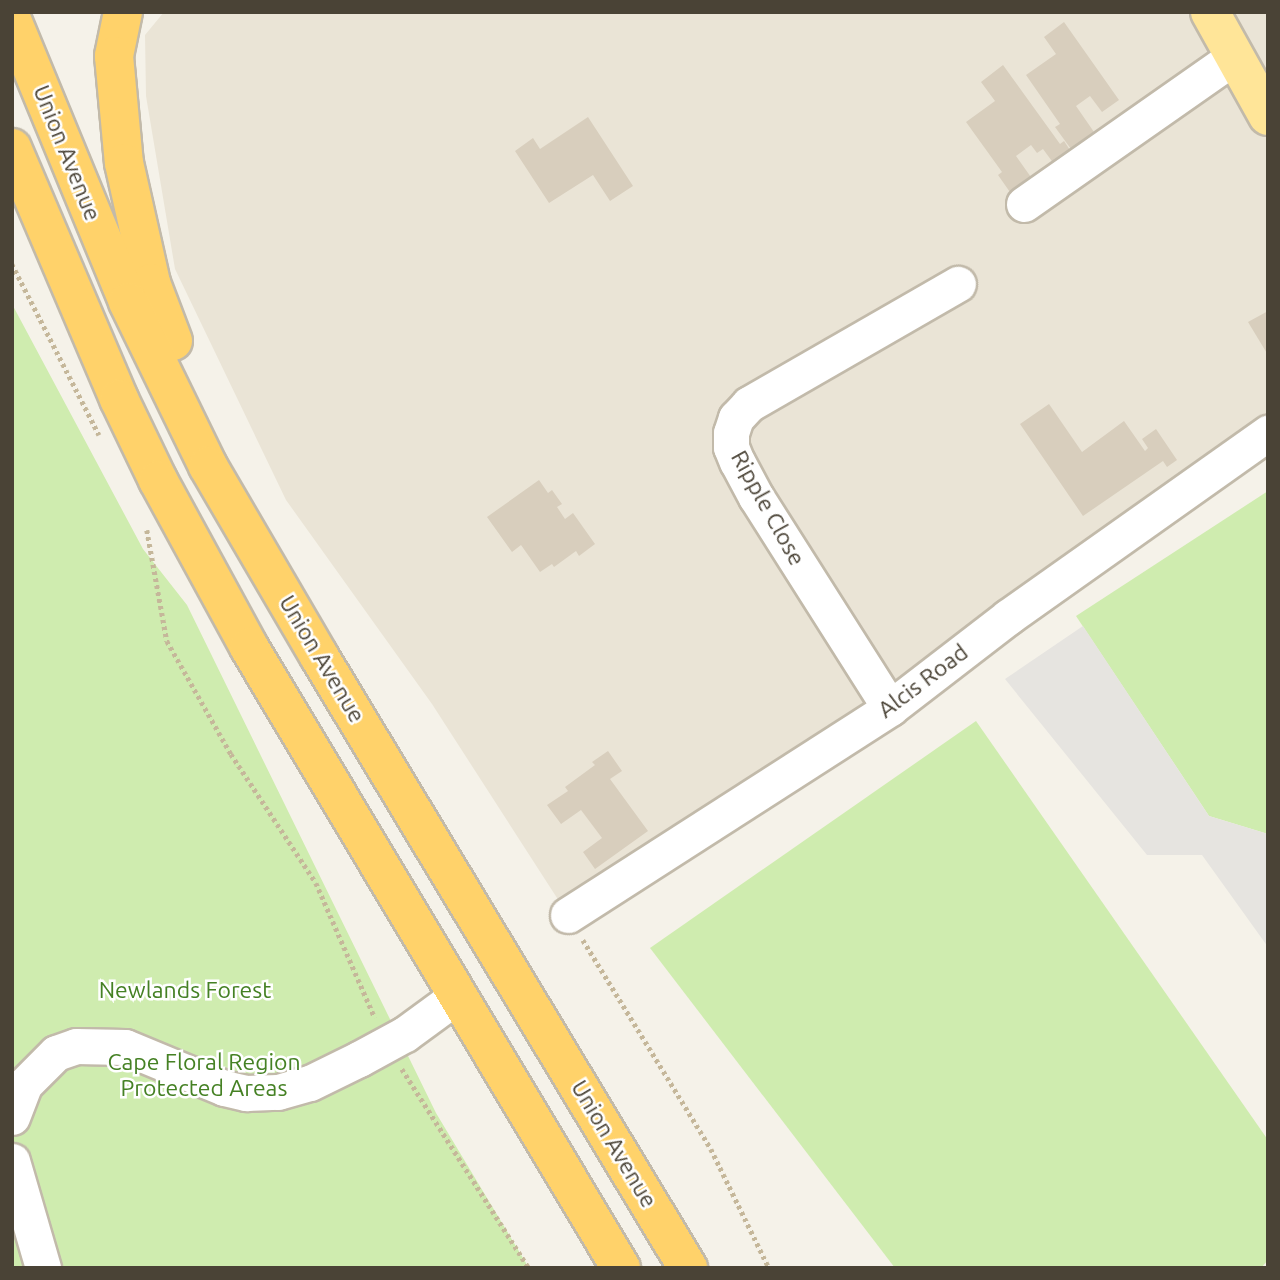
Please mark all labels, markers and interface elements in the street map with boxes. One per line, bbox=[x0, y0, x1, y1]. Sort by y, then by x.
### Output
street label: Union Avenue bbox=[27, 81, 107, 225]
street label: Ripple Close bbox=[725, 446, 811, 570]
street label: Union Avenue bbox=[273, 590, 371, 728]
street label: Alcis Road bbox=[873, 638, 973, 724]
park label: Newlands Forest bbox=[99, 976, 271, 1004]
park label: Cape Floral Region Protected Areas bbox=[107, 1048, 301, 1102]
street label: Union Avenue bbox=[565, 1075, 663, 1213]

